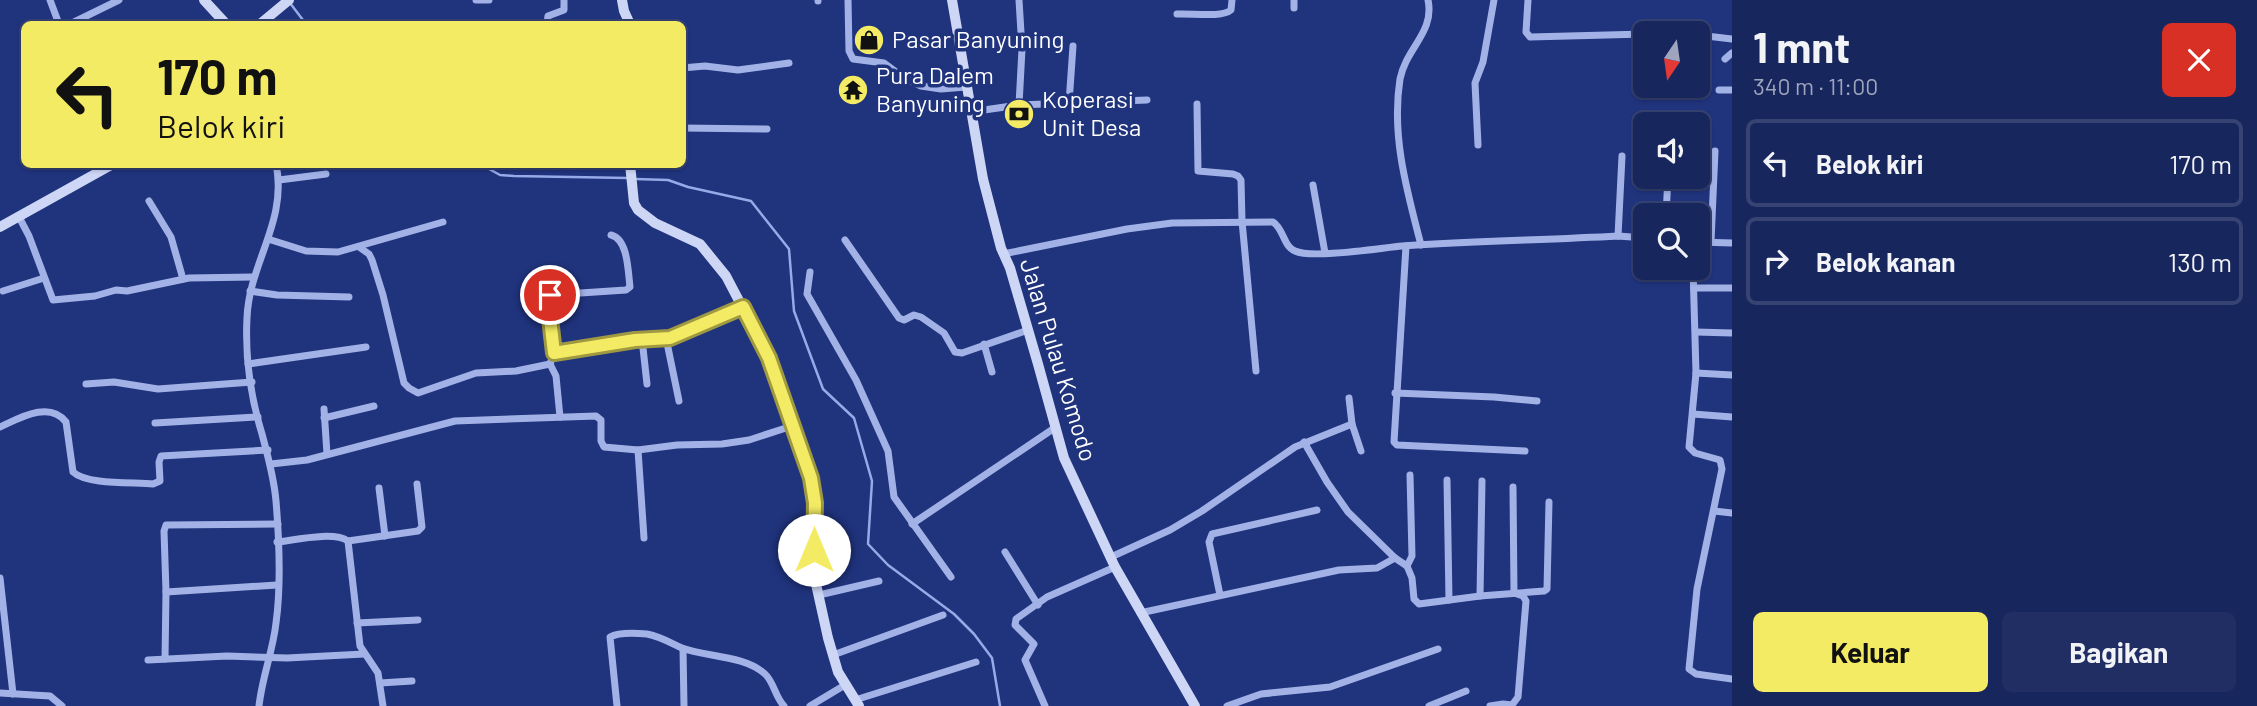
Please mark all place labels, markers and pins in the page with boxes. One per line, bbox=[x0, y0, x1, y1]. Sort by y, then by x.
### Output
shop icon: Pasar Banyuning bbox=[852, 23, 886, 57]
place label: Pasar Banyuning bbox=[892, 24, 1064, 53]
place label: Pura Dalem Banyuning bbox=[876, 60, 994, 117]
temple icon: Pura Dalem Banyuning bbox=[836, 73, 870, 107]
place label: Koperasi Unit Desa bbox=[1042, 84, 1141, 141]
bank icon: Koperasi Unit Desa bbox=[1002, 97, 1036, 131]
pin bbox=[520, 265, 580, 325]

